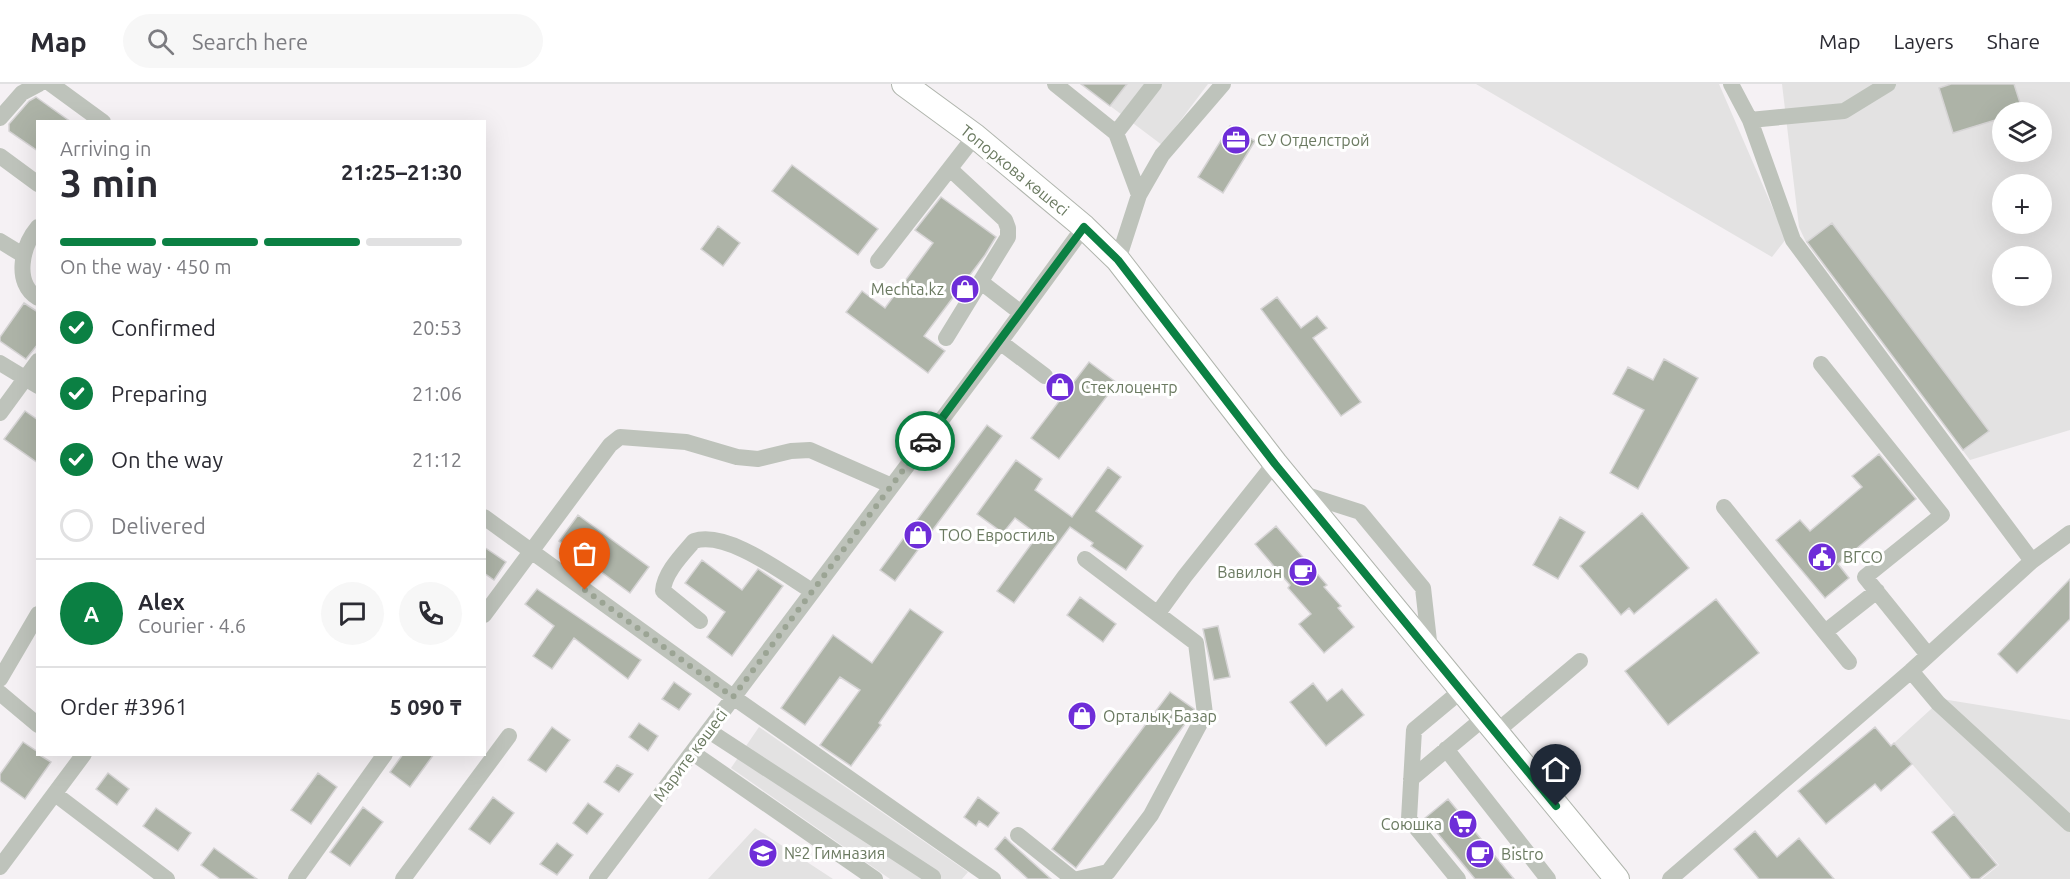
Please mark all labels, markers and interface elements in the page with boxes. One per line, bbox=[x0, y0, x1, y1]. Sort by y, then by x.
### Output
search box bbox=[123, 14, 543, 68]
icon: search bbox=[144, 25, 177, 58]
text: Map bbox=[30, 26, 87, 57]
text: Search here bbox=[192, 29, 308, 54]
text: Map bbox=[1819, 29, 1860, 53]
text: Layers bbox=[1893, 29, 1954, 53]
text: Share bbox=[1987, 29, 2040, 53]
map controls bbox=[1992, 102, 2052, 306]
button: layers bbox=[1992, 102, 2052, 162]
street label: Топоркова көшесі bbox=[957, 121, 1073, 219]
office icon: СУ Отделстрой bbox=[1220, 124, 1252, 156]
place label: СУ Отделстрой bbox=[1257, 131, 1370, 149]
text: Arriving in bbox=[60, 137, 151, 160]
text: 21:25–21:30 bbox=[341, 159, 462, 184]
text: 3 min bbox=[60, 161, 159, 204]
button: + bbox=[1992, 174, 2052, 234]
button: − bbox=[1992, 246, 2052, 306]
text: On the way · 450 m bbox=[60, 255, 232, 278]
shop icon: Mechta.kz bbox=[949, 273, 981, 305]
place label: Mechta.kz bbox=[871, 280, 944, 298]
icon: check bbox=[60, 311, 93, 344]
text: Confirmed bbox=[111, 315, 216, 340]
text: 20:53 bbox=[412, 316, 462, 339]
shop icon: Стеклоцентр bbox=[1044, 371, 1076, 403]
icon: check bbox=[60, 377, 93, 410]
place label: Стеклоцентр bbox=[1081, 378, 1178, 396]
text: Preparing bbox=[111, 381, 208, 406]
text: 21:06 bbox=[412, 382, 462, 405]
courier bbox=[895, 411, 955, 471]
icon: car bbox=[909, 425, 942, 458]
icon: check bbox=[60, 443, 93, 476]
text: On the way bbox=[111, 447, 223, 472]
text: 21:12 bbox=[412, 448, 462, 471]
text: Delivered bbox=[111, 513, 206, 538]
shop icon: ТОО Евростиль bbox=[902, 519, 934, 551]
place label: ТОО Евростиль bbox=[939, 526, 1055, 544]
pin bbox=[559, 528, 610, 590]
icon: bag bbox=[568, 537, 601, 570]
public building icon: ВГСО bbox=[1806, 541, 1838, 573]
place label: ВГСО bbox=[1843, 548, 1883, 566]
cafe icon: Вавилон bbox=[1287, 556, 1319, 588]
place label: Вавилон bbox=[1217, 563, 1282, 581]
button: chat bbox=[321, 582, 384, 645]
button: phone bbox=[399, 582, 462, 645]
text: Alex bbox=[138, 589, 185, 614]
text: A bbox=[84, 601, 99, 626]
text: Courier · 4.6 bbox=[138, 614, 246, 637]
text: Order #3961 bbox=[60, 694, 188, 719]
text: 5 090 ₸ bbox=[390, 694, 462, 719]
shop icon: Орталық Базар bbox=[1066, 700, 1098, 732]
street label: Марите көшесі bbox=[649, 705, 731, 805]
place label: Орталық Базар bbox=[1103, 707, 1217, 725]
pin bbox=[1530, 744, 1581, 806]
icon: home bbox=[1539, 753, 1572, 786]
supermarket icon: Союшка bbox=[1447, 808, 1479, 840]
place label: Союшка bbox=[1381, 815, 1442, 833]
school or university icon: №2 Гимназия bbox=[747, 837, 779, 869]
cafe icon: Bistro bbox=[1464, 838, 1496, 870]
place label: №2 Гимназия bbox=[784, 844, 885, 862]
place label: Bistro bbox=[1501, 845, 1544, 863]

